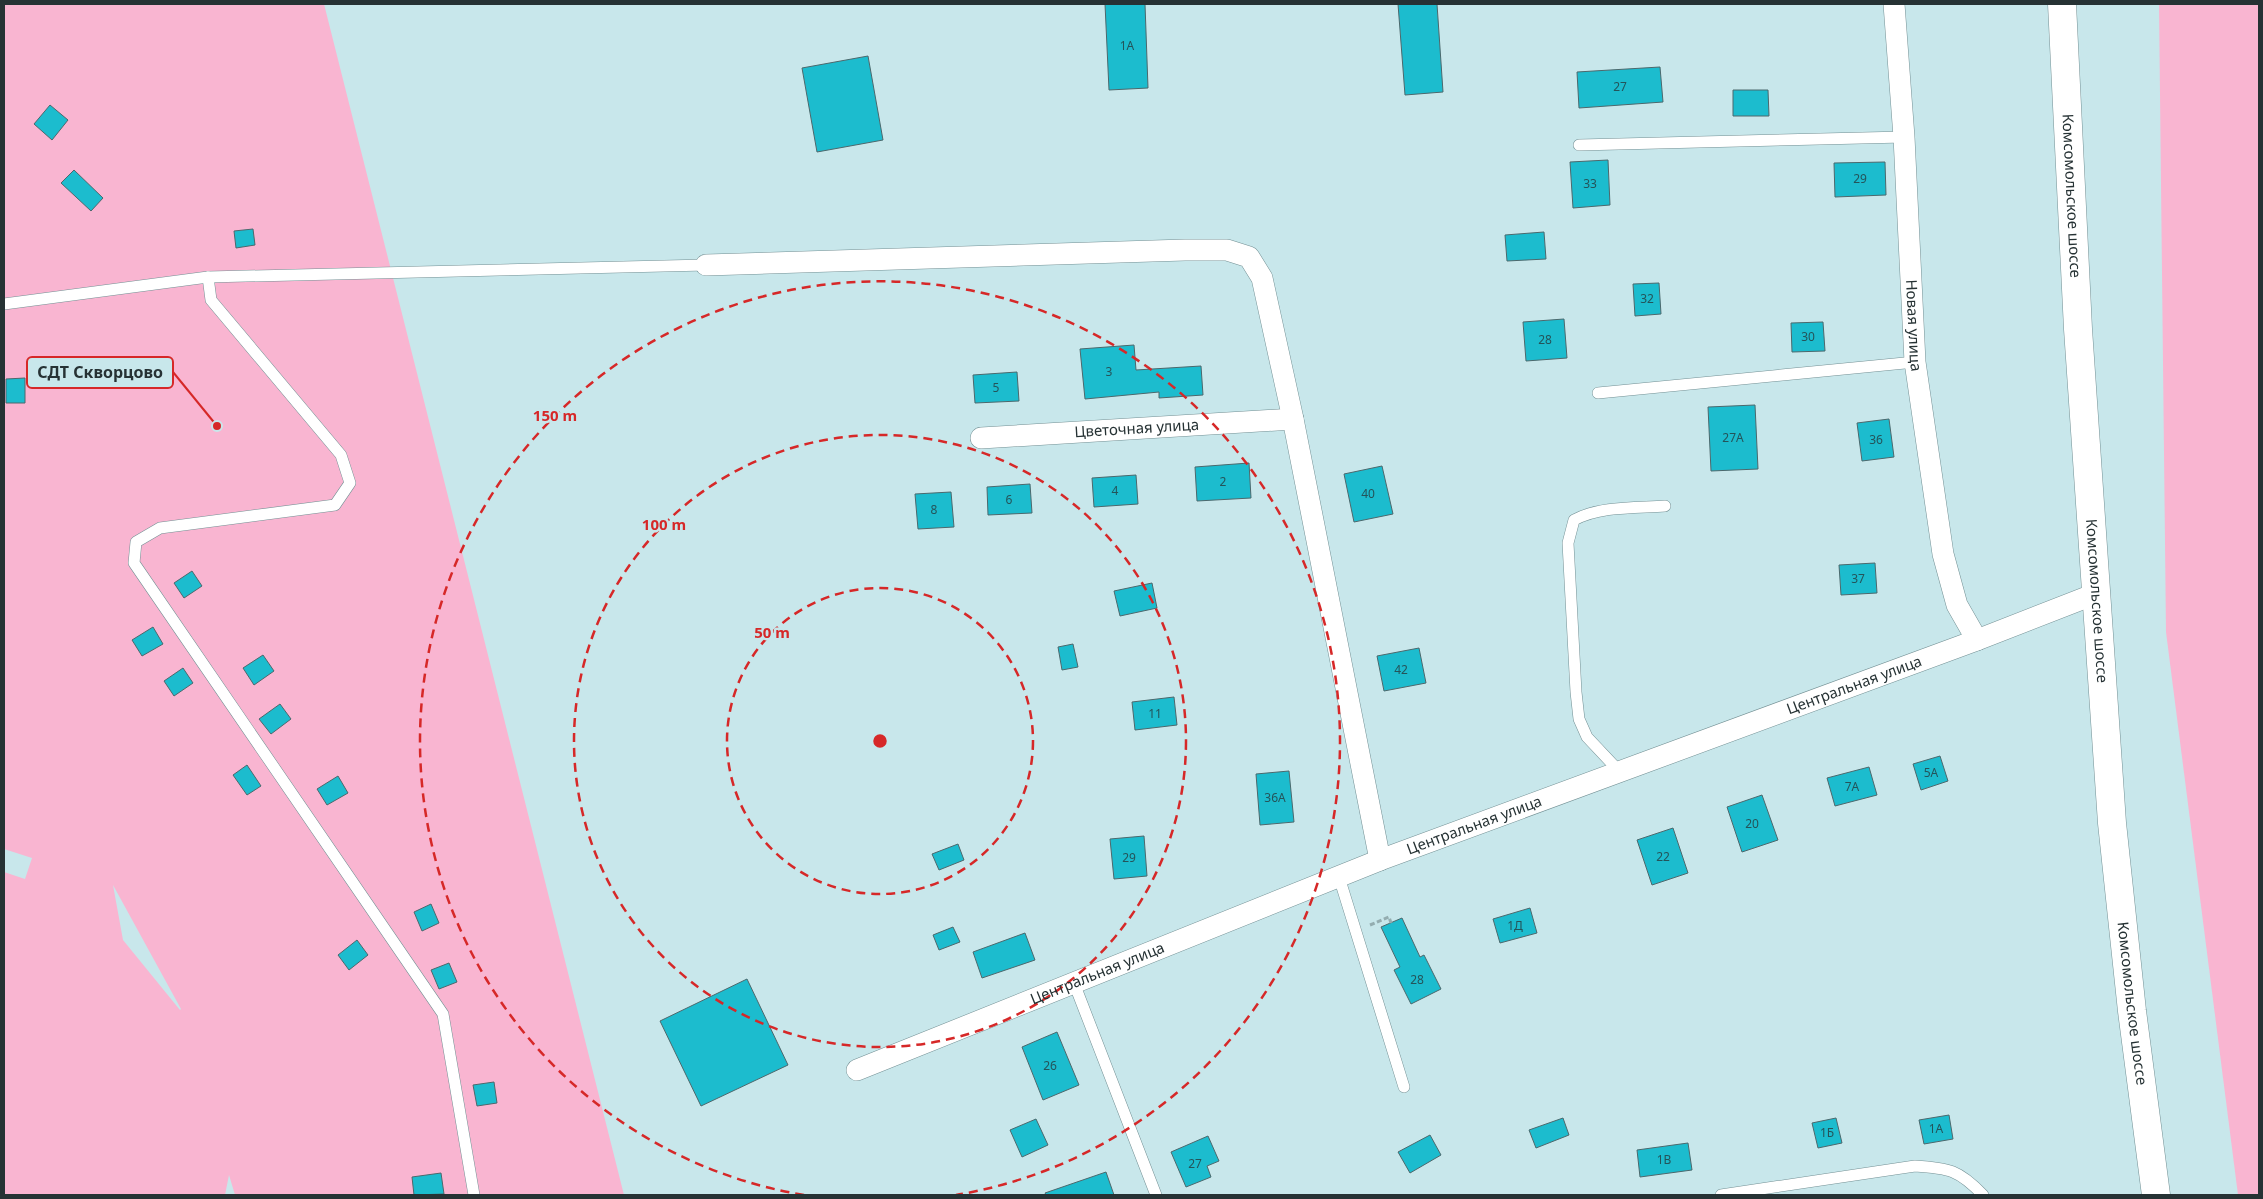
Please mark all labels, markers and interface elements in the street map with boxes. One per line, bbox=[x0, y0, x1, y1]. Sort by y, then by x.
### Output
house number: 1А bbox=[1120, 37, 1135, 54]
house number: 27 bbox=[1613, 78, 1627, 95]
street label: Комсомольское шоссе bbox=[2058, 113, 2086, 278]
house number: 29 bbox=[1853, 170, 1867, 187]
house number: 33 bbox=[1583, 175, 1597, 192]
street label: Новая улица bbox=[1902, 279, 1927, 373]
house number: 32 bbox=[1640, 290, 1654, 307]
house number: 30 bbox=[1801, 328, 1815, 345]
house number: 28 bbox=[1538, 331, 1552, 348]
callout: СДТ Скворцово bbox=[27, 357, 173, 388]
text: СДТ Скворцово bbox=[37, 361, 163, 383]
house number: 3 bbox=[1106, 363, 1113, 380]
house number: 5 bbox=[993, 379, 1000, 396]
text: 150 m bbox=[533, 405, 577, 425]
street label: Цветочная улица bbox=[1074, 414, 1200, 441]
house number: 27А bbox=[1722, 429, 1744, 446]
house number: 36 bbox=[1869, 431, 1883, 448]
house number: 2 bbox=[1220, 473, 1227, 490]
house number: 4 bbox=[1112, 482, 1119, 499]
house number: 40 bbox=[1361, 485, 1375, 502]
house number: 6 bbox=[1006, 491, 1013, 508]
house number: 8 bbox=[931, 501, 938, 518]
text: 100 m bbox=[642, 514, 686, 534]
street label: Комсомольское шоссе bbox=[2082, 518, 2113, 684]
house number: 37 bbox=[1851, 570, 1865, 587]
text: 50 m bbox=[754, 622, 790, 642]
street label: Центральная улица bbox=[1783, 650, 1924, 718]
house number: 42 bbox=[1394, 661, 1408, 678]
house number: 11 bbox=[1148, 705, 1162, 722]
centre of rings bbox=[871, 732, 889, 750]
house number: 5А bbox=[1924, 764, 1939, 781]
house number: 7А bbox=[1845, 778, 1860, 795]
house number: 36А bbox=[1264, 789, 1286, 806]
street label: Центральная улица bbox=[1403, 790, 1544, 858]
house number: 20 bbox=[1745, 815, 1759, 832]
house number: 22 bbox=[1656, 848, 1670, 865]
house number: 29 bbox=[1122, 849, 1136, 866]
house number: 1Д bbox=[1507, 917, 1523, 934]
street label: Комсомольское шоссе bbox=[2114, 920, 2153, 1086]
street label: Центральная улица bbox=[1027, 937, 1167, 1008]
house number: 28 bbox=[1410, 971, 1424, 988]
house number: 26 bbox=[1043, 1057, 1057, 1074]
house number: 1А bbox=[1929, 1120, 1944, 1137]
house number: 1Б bbox=[1820, 1124, 1834, 1141]
house number: 1В bbox=[1657, 1151, 1672, 1168]
house number: 27 bbox=[1188, 1155, 1202, 1172]

